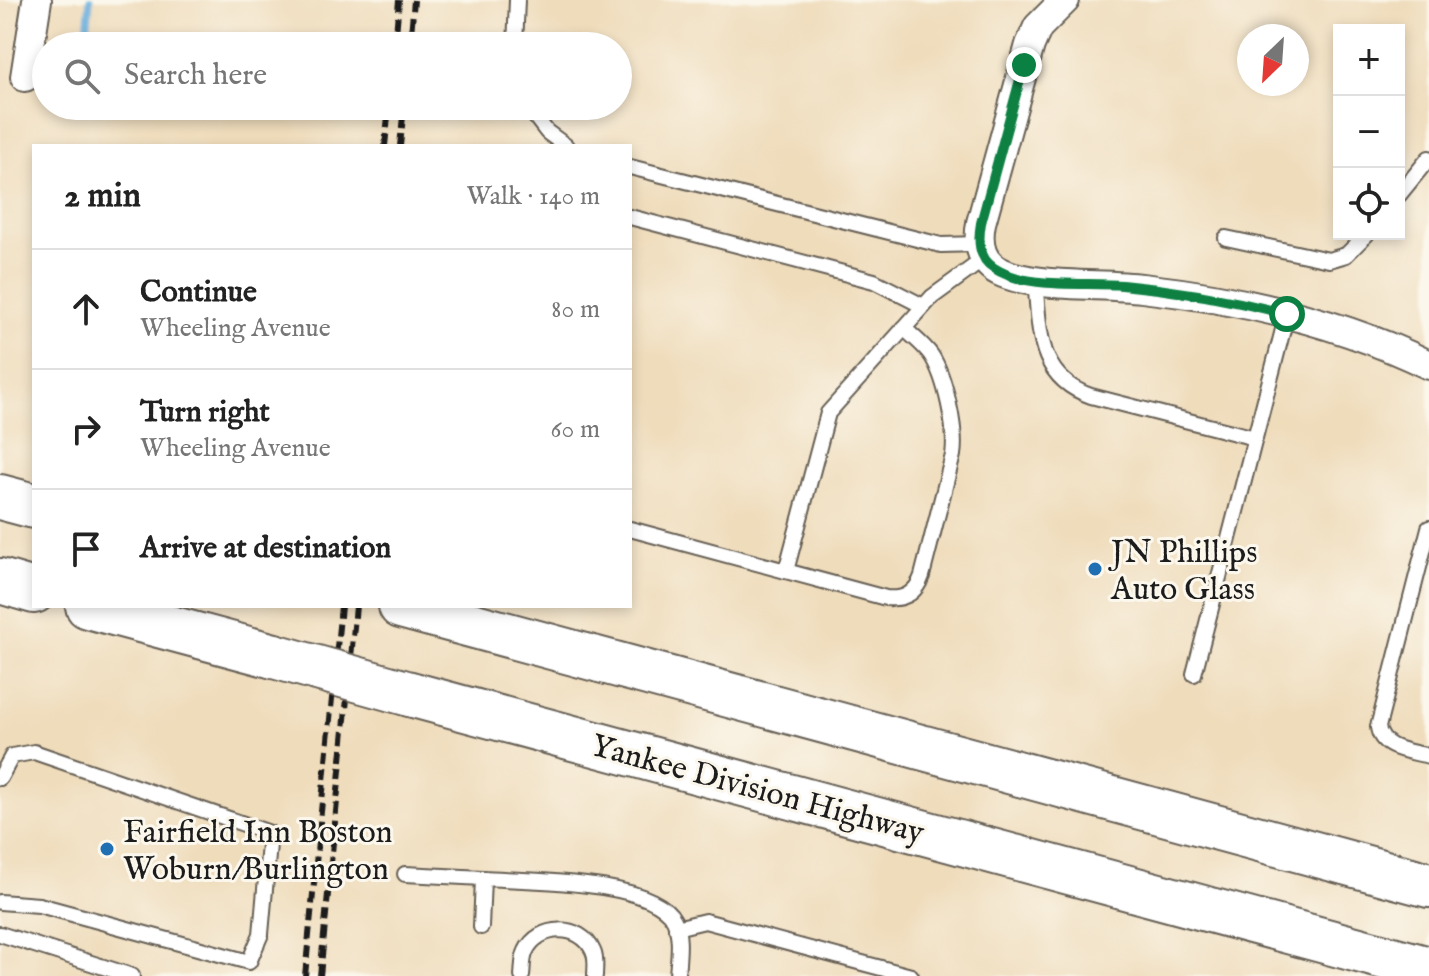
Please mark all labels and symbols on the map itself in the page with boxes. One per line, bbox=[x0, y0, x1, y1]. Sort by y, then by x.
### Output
north arrow bbox=[1237, 24, 1309, 96]
route end bbox=[1006, 47, 1042, 83]
route start bbox=[1269, 296, 1305, 332]
place label: JN Phillips Auto Glass bbox=[1108, 533, 1257, 611]
marker: JN Phillips Auto Glass bbox=[1086, 560, 1104, 578]
street label: Yankee Division Highway bbox=[586, 726, 928, 855]
place label: Fairfield Inn Boston Woburn/Burlington bbox=[123, 813, 393, 891]
marker: Fairfield Inn Boston Woburn/Burlington bbox=[98, 840, 116, 858]

